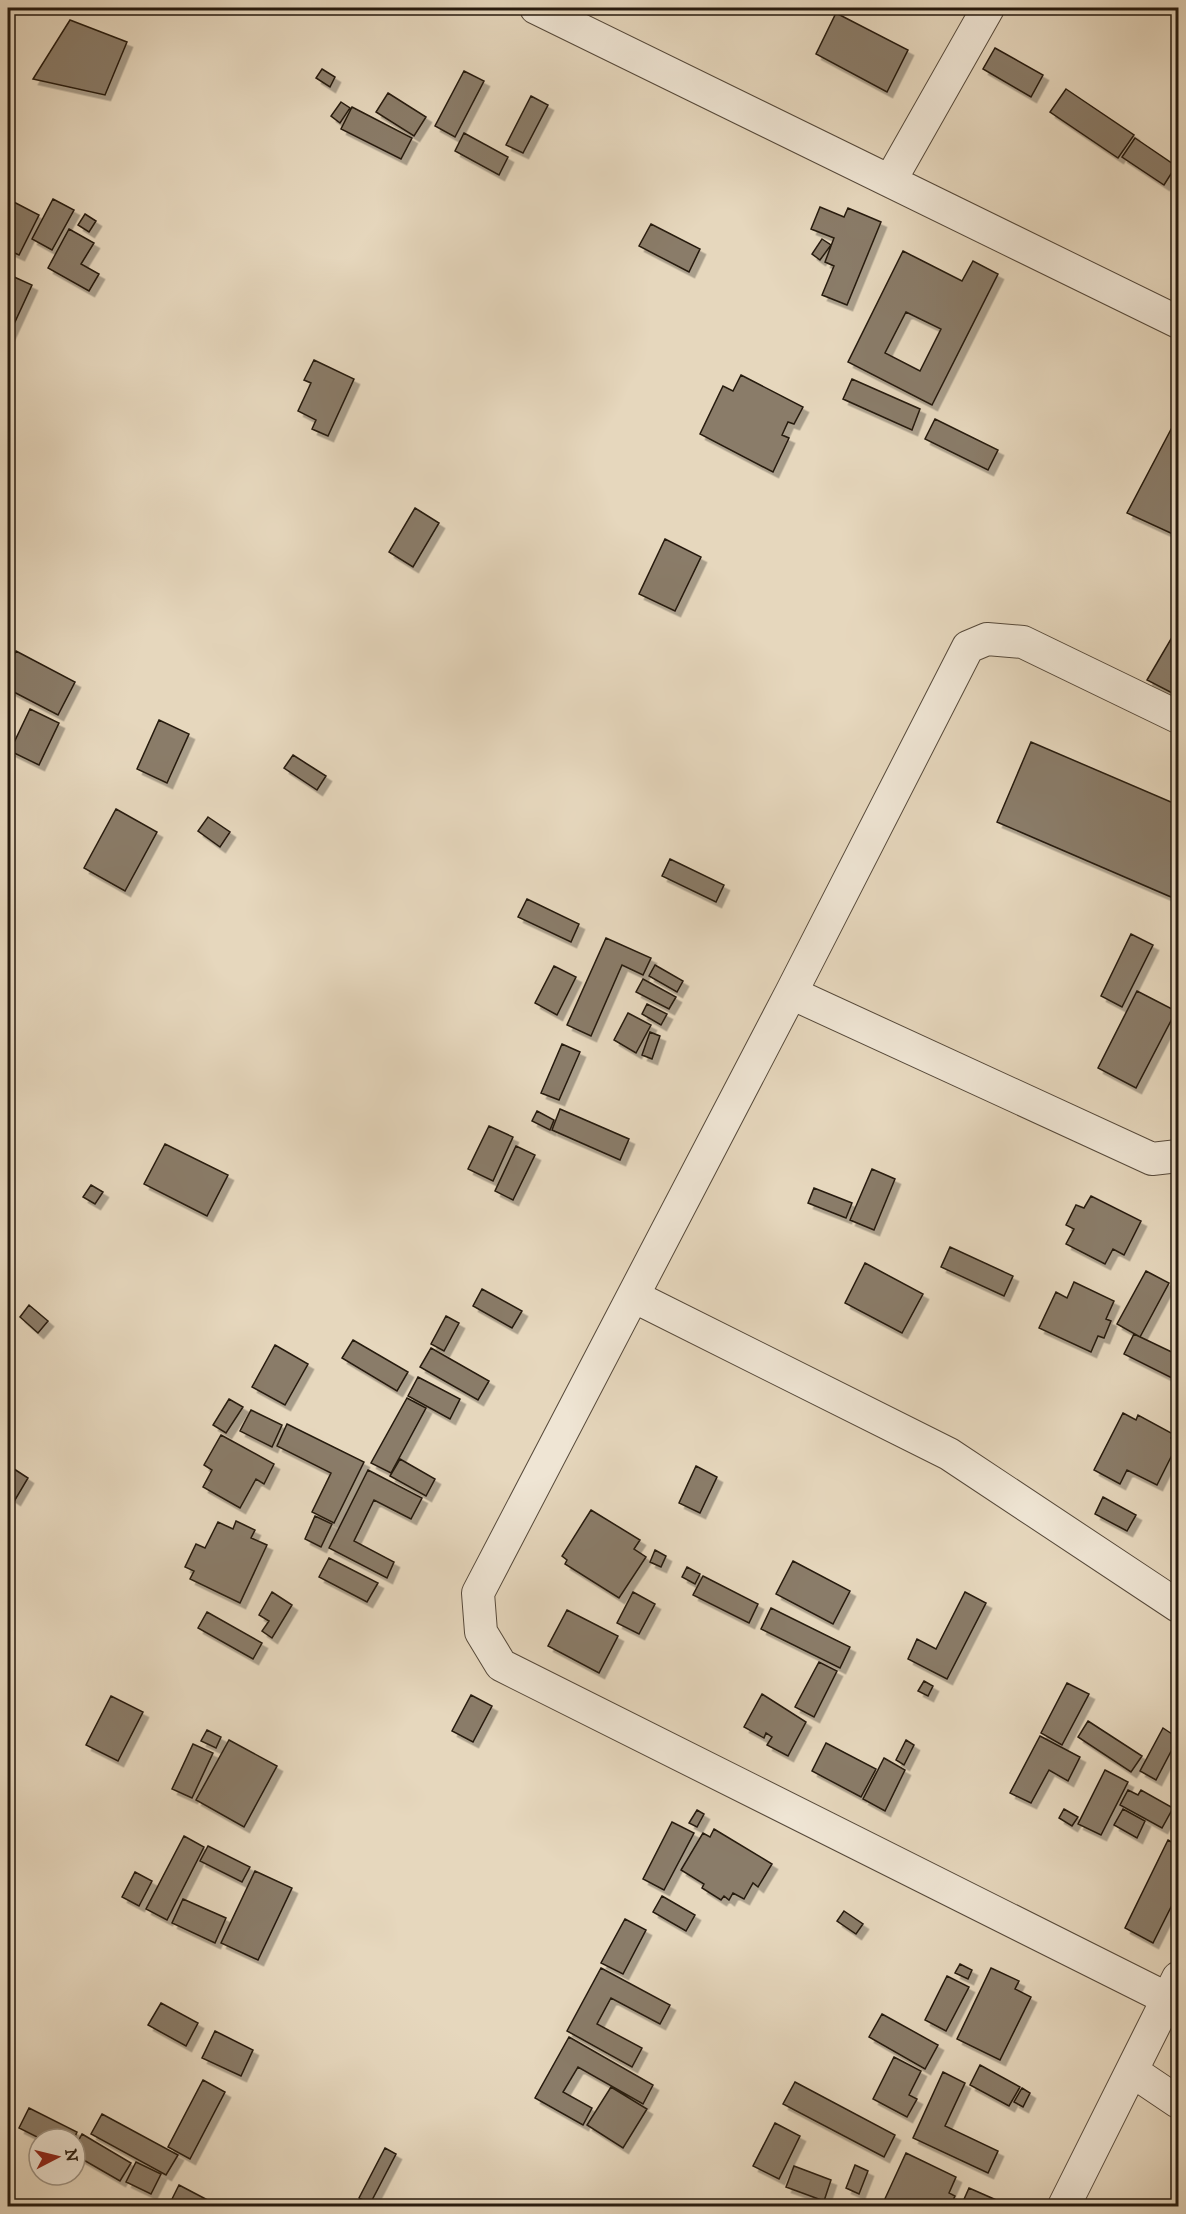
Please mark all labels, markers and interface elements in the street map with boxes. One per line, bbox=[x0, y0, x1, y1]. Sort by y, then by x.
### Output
north arrow bbox=[27, 2127, 87, 2187]
text: N bbox=[60, 2148, 82, 2163]

